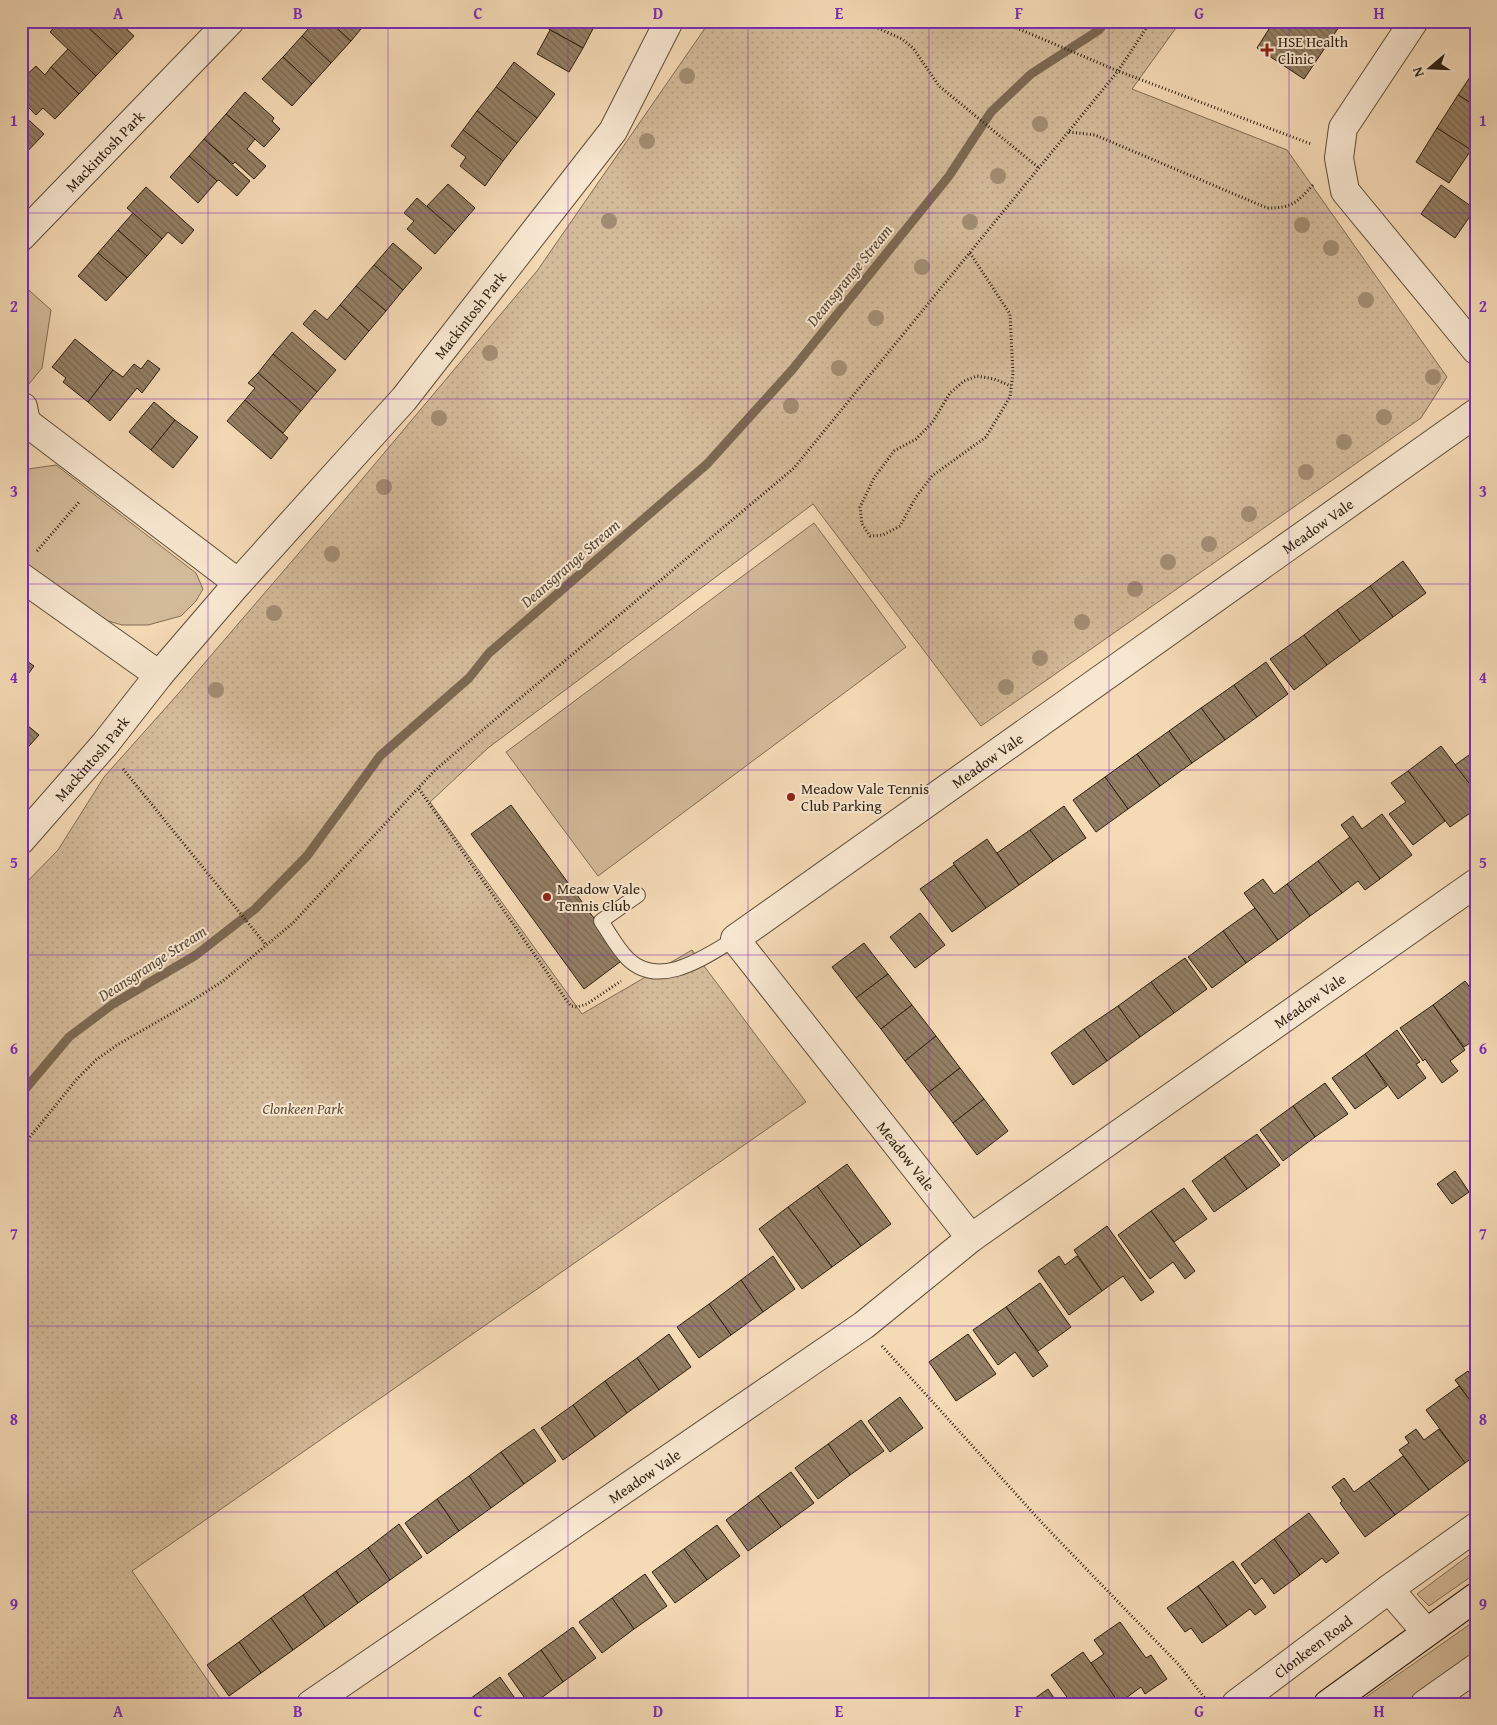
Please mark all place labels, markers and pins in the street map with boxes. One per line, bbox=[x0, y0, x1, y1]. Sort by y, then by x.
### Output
place label: HSE Health Clinic bbox=[1278, 31, 1349, 69]
marker: HSE Health Clinic bbox=[1260, 43, 1274, 57]
place label: Meadow Vale Tennis Club Parking bbox=[801, 778, 929, 816]
marker: Meadow Vale Tennis Club Parking bbox=[785, 791, 797, 803]
place label: Meadow Vale Tennis Club bbox=[557, 878, 640, 916]
marker: Meadow Vale Tennis Club bbox=[541, 891, 553, 903]

